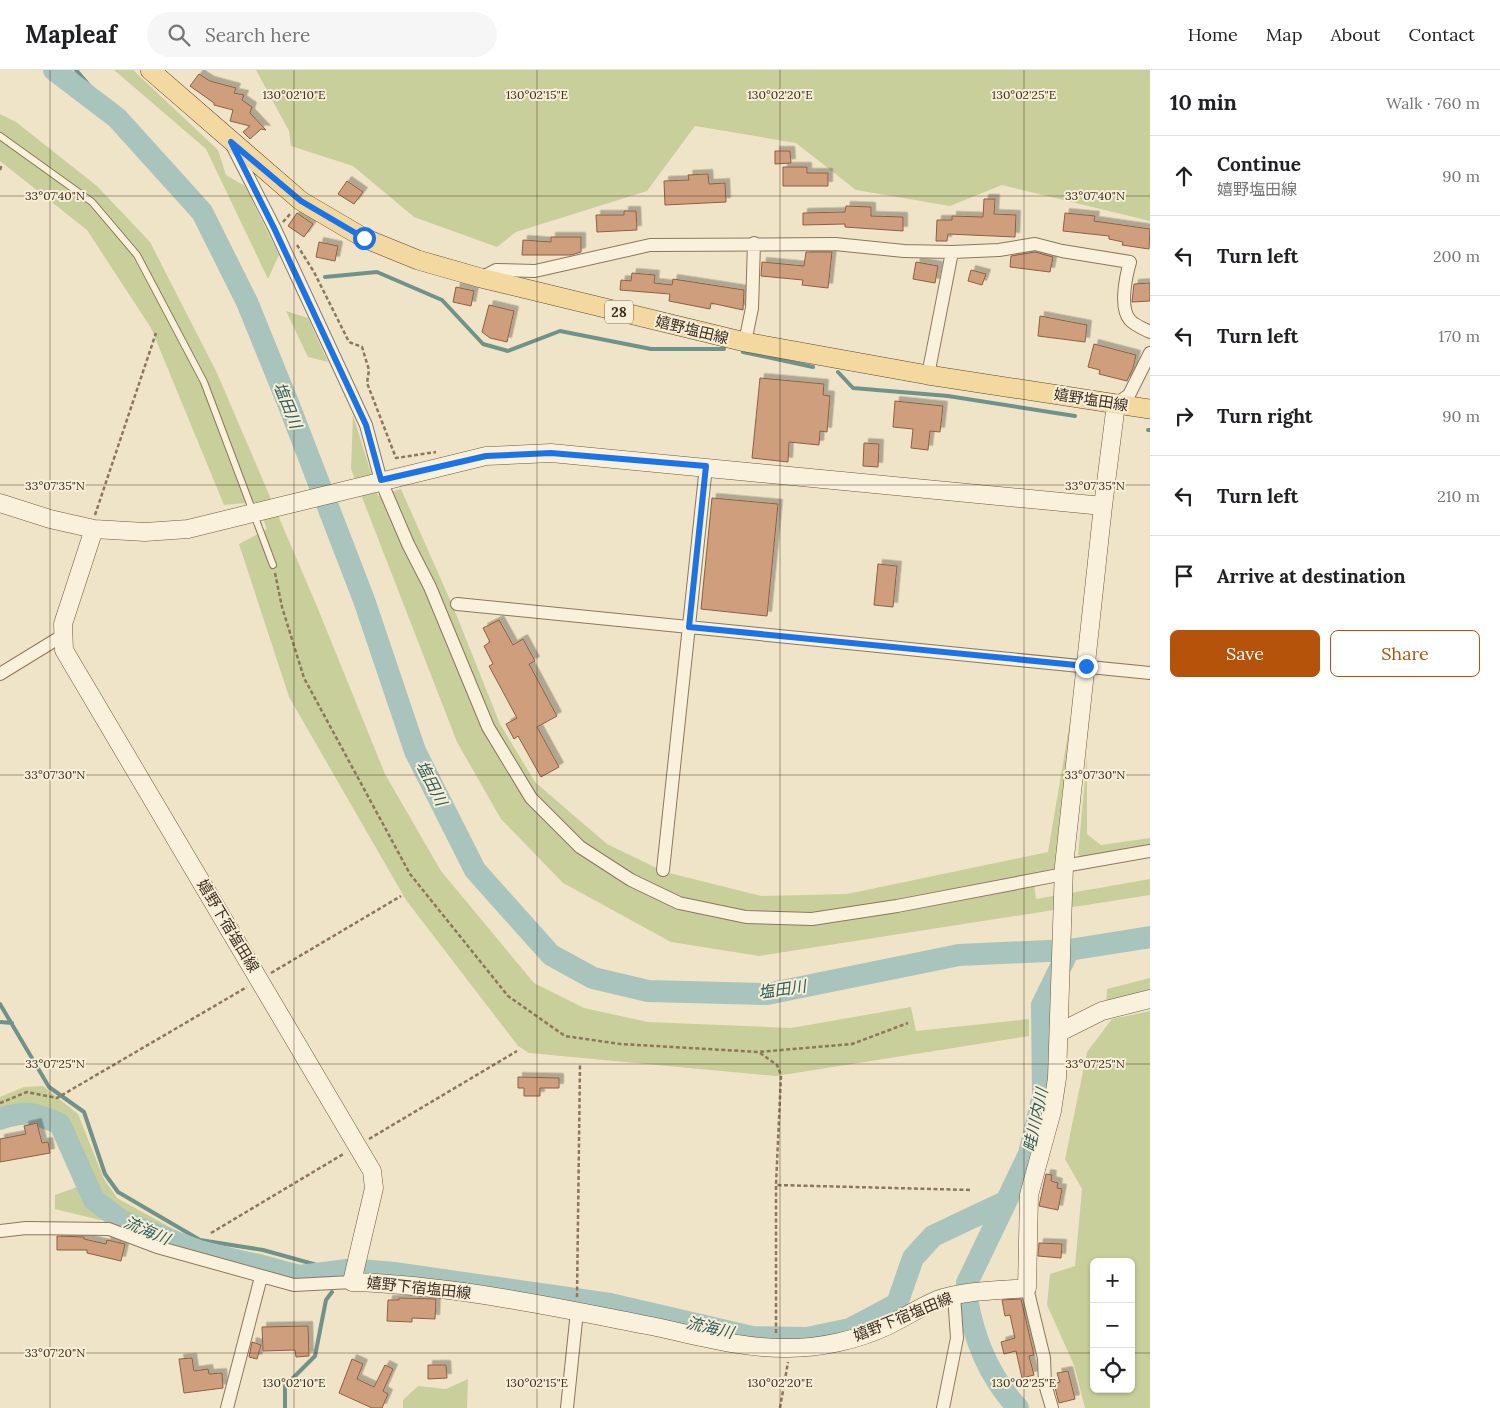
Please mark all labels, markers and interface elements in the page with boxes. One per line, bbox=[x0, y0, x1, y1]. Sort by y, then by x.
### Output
search box bbox=[147, 12, 497, 57]
text: Mapleaf bbox=[25, 19, 117, 50]
icon: search bbox=[165, 21, 193, 49]
text: Search here bbox=[205, 23, 310, 47]
text: Home bbox=[1188, 23, 1238, 46]
text: Map bbox=[1266, 23, 1302, 46]
text: About bbox=[1330, 23, 1380, 46]
text: Contact bbox=[1408, 23, 1475, 46]
text: 130°02'10"E bbox=[262, 87, 326, 102]
text: 130°02'15"E bbox=[506, 87, 568, 102]
text: 130°02'20"E bbox=[747, 87, 813, 102]
text: 130°02'25"E bbox=[992, 87, 1056, 102]
text: 10 min bbox=[1170, 89, 1237, 116]
text: Walk · 760 m bbox=[1386, 93, 1480, 113]
text: Continue bbox=[1217, 152, 1301, 176]
icon: ahead bbox=[1170, 162, 1198, 190]
text: 90 m bbox=[1442, 166, 1480, 186]
text: 嬉野塩田線 bbox=[1217, 179, 1297, 199]
text: 33°07'40"N bbox=[25, 188, 85, 203]
text: 33°07'40"N bbox=[1065, 188, 1125, 203]
route start bbox=[353, 227, 376, 250]
icon: left bbox=[1170, 242, 1198, 270]
text: Turn left bbox=[1217, 244, 1298, 268]
text: 200 m bbox=[1433, 246, 1480, 266]
road number: 28 bbox=[605, 300, 633, 323]
street label: 嬉野塩田線 bbox=[653, 311, 731, 348]
icon: left bbox=[1170, 322, 1198, 350]
text: Turn left bbox=[1217, 324, 1298, 348]
text: 170 m bbox=[1438, 326, 1480, 346]
water label: 塩田川 bbox=[270, 379, 307, 433]
street label: 嬉野塩田線 bbox=[1053, 384, 1130, 415]
icon: right bbox=[1170, 402, 1198, 430]
text: Turn right bbox=[1217, 404, 1313, 428]
text: 90 m bbox=[1442, 406, 1480, 426]
text: 33°07'35"N bbox=[25, 478, 85, 493]
text: 33°07'35"N bbox=[1065, 478, 1125, 493]
icon: left bbox=[1170, 482, 1198, 510]
text: Turn left bbox=[1217, 484, 1298, 508]
text: 210 m bbox=[1437, 486, 1480, 506]
icon: arrive bbox=[1170, 562, 1198, 590]
text: Arrive at destination bbox=[1217, 564, 1406, 588]
button: Save bbox=[1170, 630, 1320, 677]
button: Share bbox=[1330, 630, 1480, 677]
route end bbox=[1075, 655, 1098, 678]
water label: 塩田川 bbox=[412, 757, 453, 811]
text: 33°07'30"N bbox=[25, 767, 85, 782]
text: 33°07'30"N bbox=[1065, 767, 1125, 782]
street label: 嬉野下宿塩田線 bbox=[193, 876, 264, 976]
water label: 塩田川 bbox=[757, 975, 809, 1002]
text: 33°07'25"N bbox=[25, 1056, 85, 1071]
text: 33°07'25"N bbox=[1065, 1056, 1125, 1071]
water label: 畦川内川 bbox=[1019, 1085, 1052, 1153]
water label: 流海川 bbox=[121, 1211, 175, 1249]
map controls bbox=[1090, 1258, 1135, 1393]
button: + bbox=[1090, 1258, 1135, 1303]
street label: 嬉野下宿塩田線 bbox=[366, 1273, 472, 1302]
street label: 嬉野下宿塩田線 bbox=[851, 1288, 955, 1345]
button: − bbox=[1090, 1303, 1135, 1348]
water label: 流海川 bbox=[684, 1312, 738, 1343]
text: 33°07'20"N bbox=[25, 1345, 85, 1360]
button: locate bbox=[1090, 1348, 1135, 1393]
text: 130°02'10"E bbox=[262, 1375, 326, 1390]
text: 130°02'15"E bbox=[506, 1375, 568, 1390]
text: 130°02'20"E bbox=[747, 1375, 813, 1390]
text: 130°02'25"E bbox=[992, 1375, 1056, 1390]

